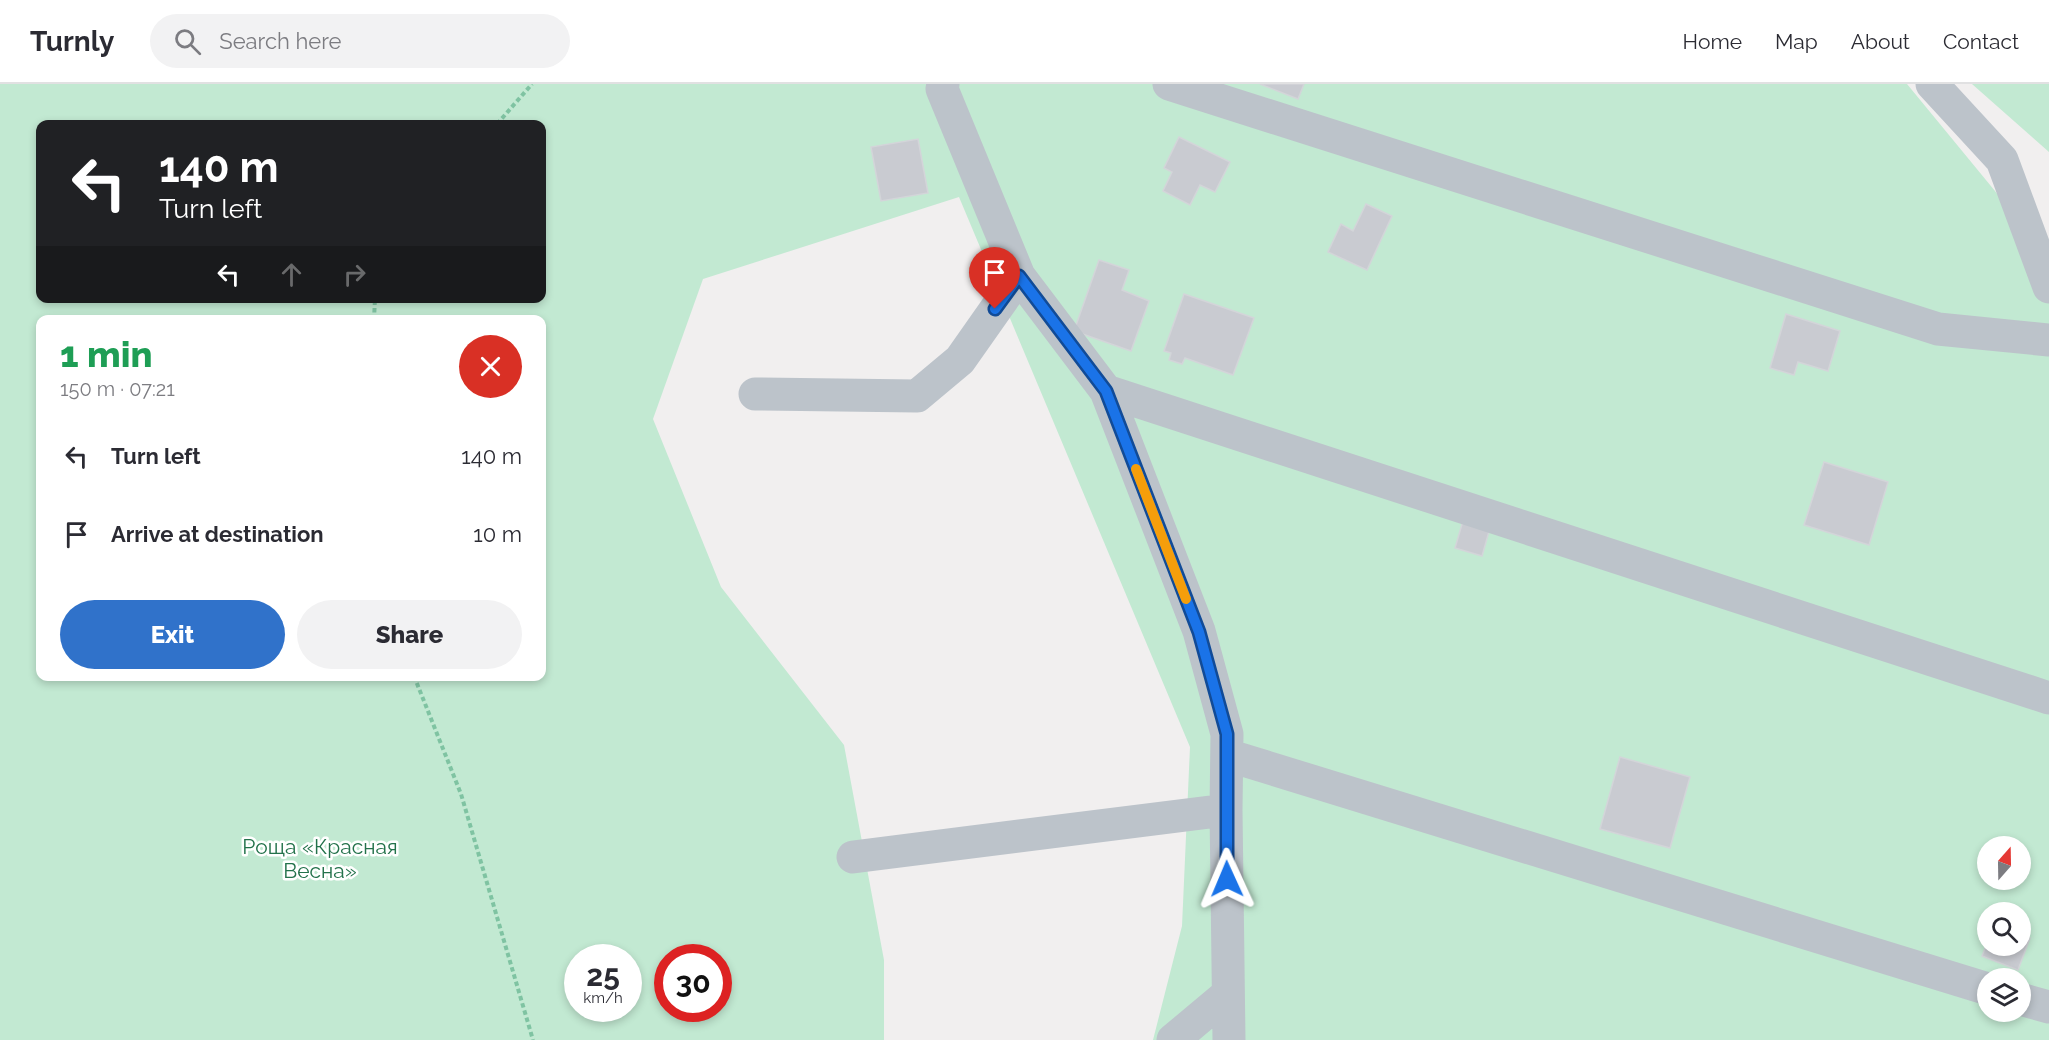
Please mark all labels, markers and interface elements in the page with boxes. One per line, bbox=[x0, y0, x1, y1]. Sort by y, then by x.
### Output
search box bbox=[150, 14, 570, 68]
text: Turnly bbox=[30, 25, 114, 58]
icon: search bbox=[171, 25, 204, 58]
text: Search here bbox=[219, 28, 341, 54]
text: Home bbox=[1683, 29, 1742, 54]
text: Map bbox=[1775, 29, 1818, 54]
text: About bbox=[1851, 29, 1910, 54]
text: Contact bbox=[1943, 29, 2019, 54]
text: 140 m bbox=[159, 143, 279, 192]
icon: left bbox=[60, 144, 138, 222]
text: Turn left bbox=[159, 193, 262, 224]
pin bbox=[969, 247, 1020, 309]
icon: arrive bbox=[978, 256, 1011, 289]
icon: left bbox=[212, 258, 245, 291]
icon: ahead bbox=[275, 258, 308, 291]
icon: right bbox=[338, 258, 371, 291]
text: 1 min bbox=[60, 333, 152, 375]
button: close bbox=[459, 335, 522, 398]
text: 150 m · 07:21 bbox=[60, 377, 175, 401]
icon: left bbox=[60, 440, 93, 473]
text: Turn left bbox=[111, 443, 201, 469]
text: 140 m bbox=[461, 443, 522, 469]
icon: arrive bbox=[60, 518, 93, 551]
text: Arrive at destination bbox=[111, 521, 324, 547]
text: 10 m bbox=[473, 521, 522, 547]
button: Exit bbox=[60, 600, 285, 669]
button: Share bbox=[297, 600, 522, 669]
park label: Роща «Красная Весна» bbox=[242, 834, 398, 883]
north arrow bbox=[1977, 836, 2031, 890]
map controls bbox=[1977, 836, 2031, 1022]
position arrow bbox=[1195, 847, 1259, 911]
button: search bbox=[1977, 902, 2031, 956]
speed limit sign: 30 bbox=[654, 944, 732, 1022]
text: 25 bbox=[586, 958, 620, 993]
button: layers bbox=[1977, 968, 2031, 1022]
text: km/h bbox=[583, 989, 623, 1007]

